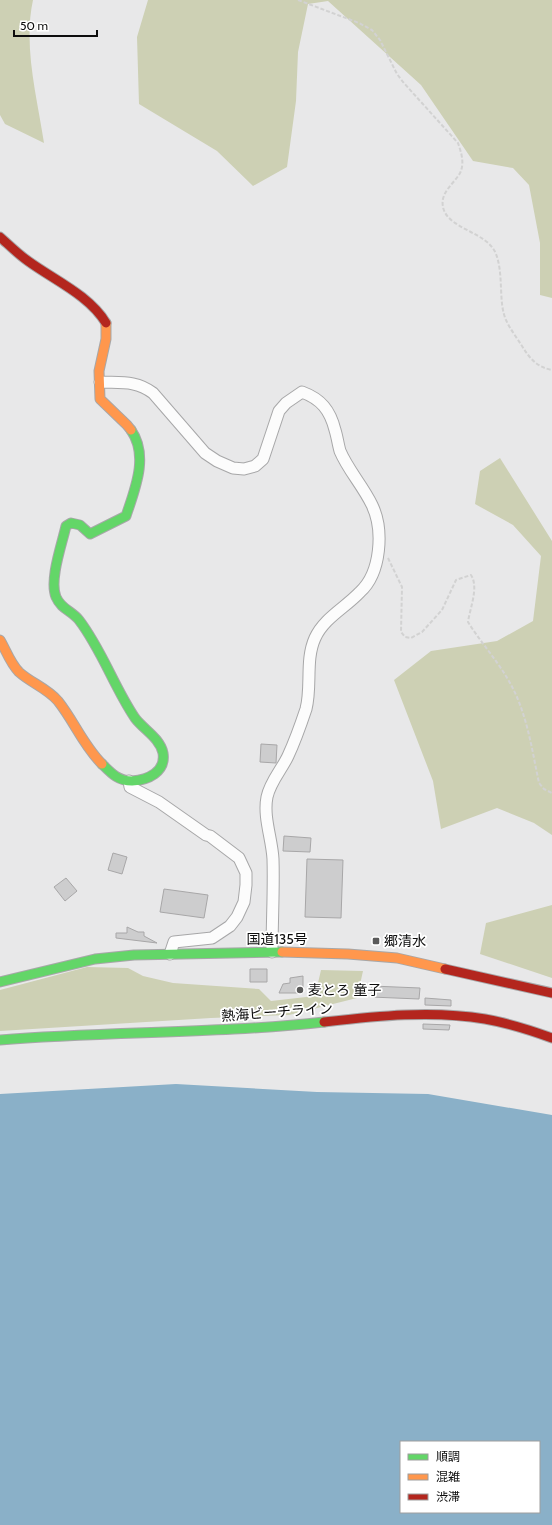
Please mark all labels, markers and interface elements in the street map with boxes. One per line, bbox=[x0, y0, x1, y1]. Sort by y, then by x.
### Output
scale bar bbox=[14, 12, 97, 38]
text: 50 m bbox=[20, 18, 48, 33]
street label: 国道135号 bbox=[246, 930, 308, 948]
place label: 郷清水 bbox=[384, 932, 426, 950]
marker: 郷清水 bbox=[371, 936, 381, 946]
place label: 麦とろ 童子 bbox=[308, 981, 381, 999]
marker: 麦とろ 童子 bbox=[295, 985, 305, 995]
street label: 熱海ビーチライン bbox=[221, 999, 333, 1025]
legend bbox=[400, 1441, 540, 1513]
text: 順調 bbox=[436, 1449, 460, 1464]
text: 混雑 bbox=[436, 1469, 460, 1484]
text: 渋滞 bbox=[436, 1489, 460, 1504]

